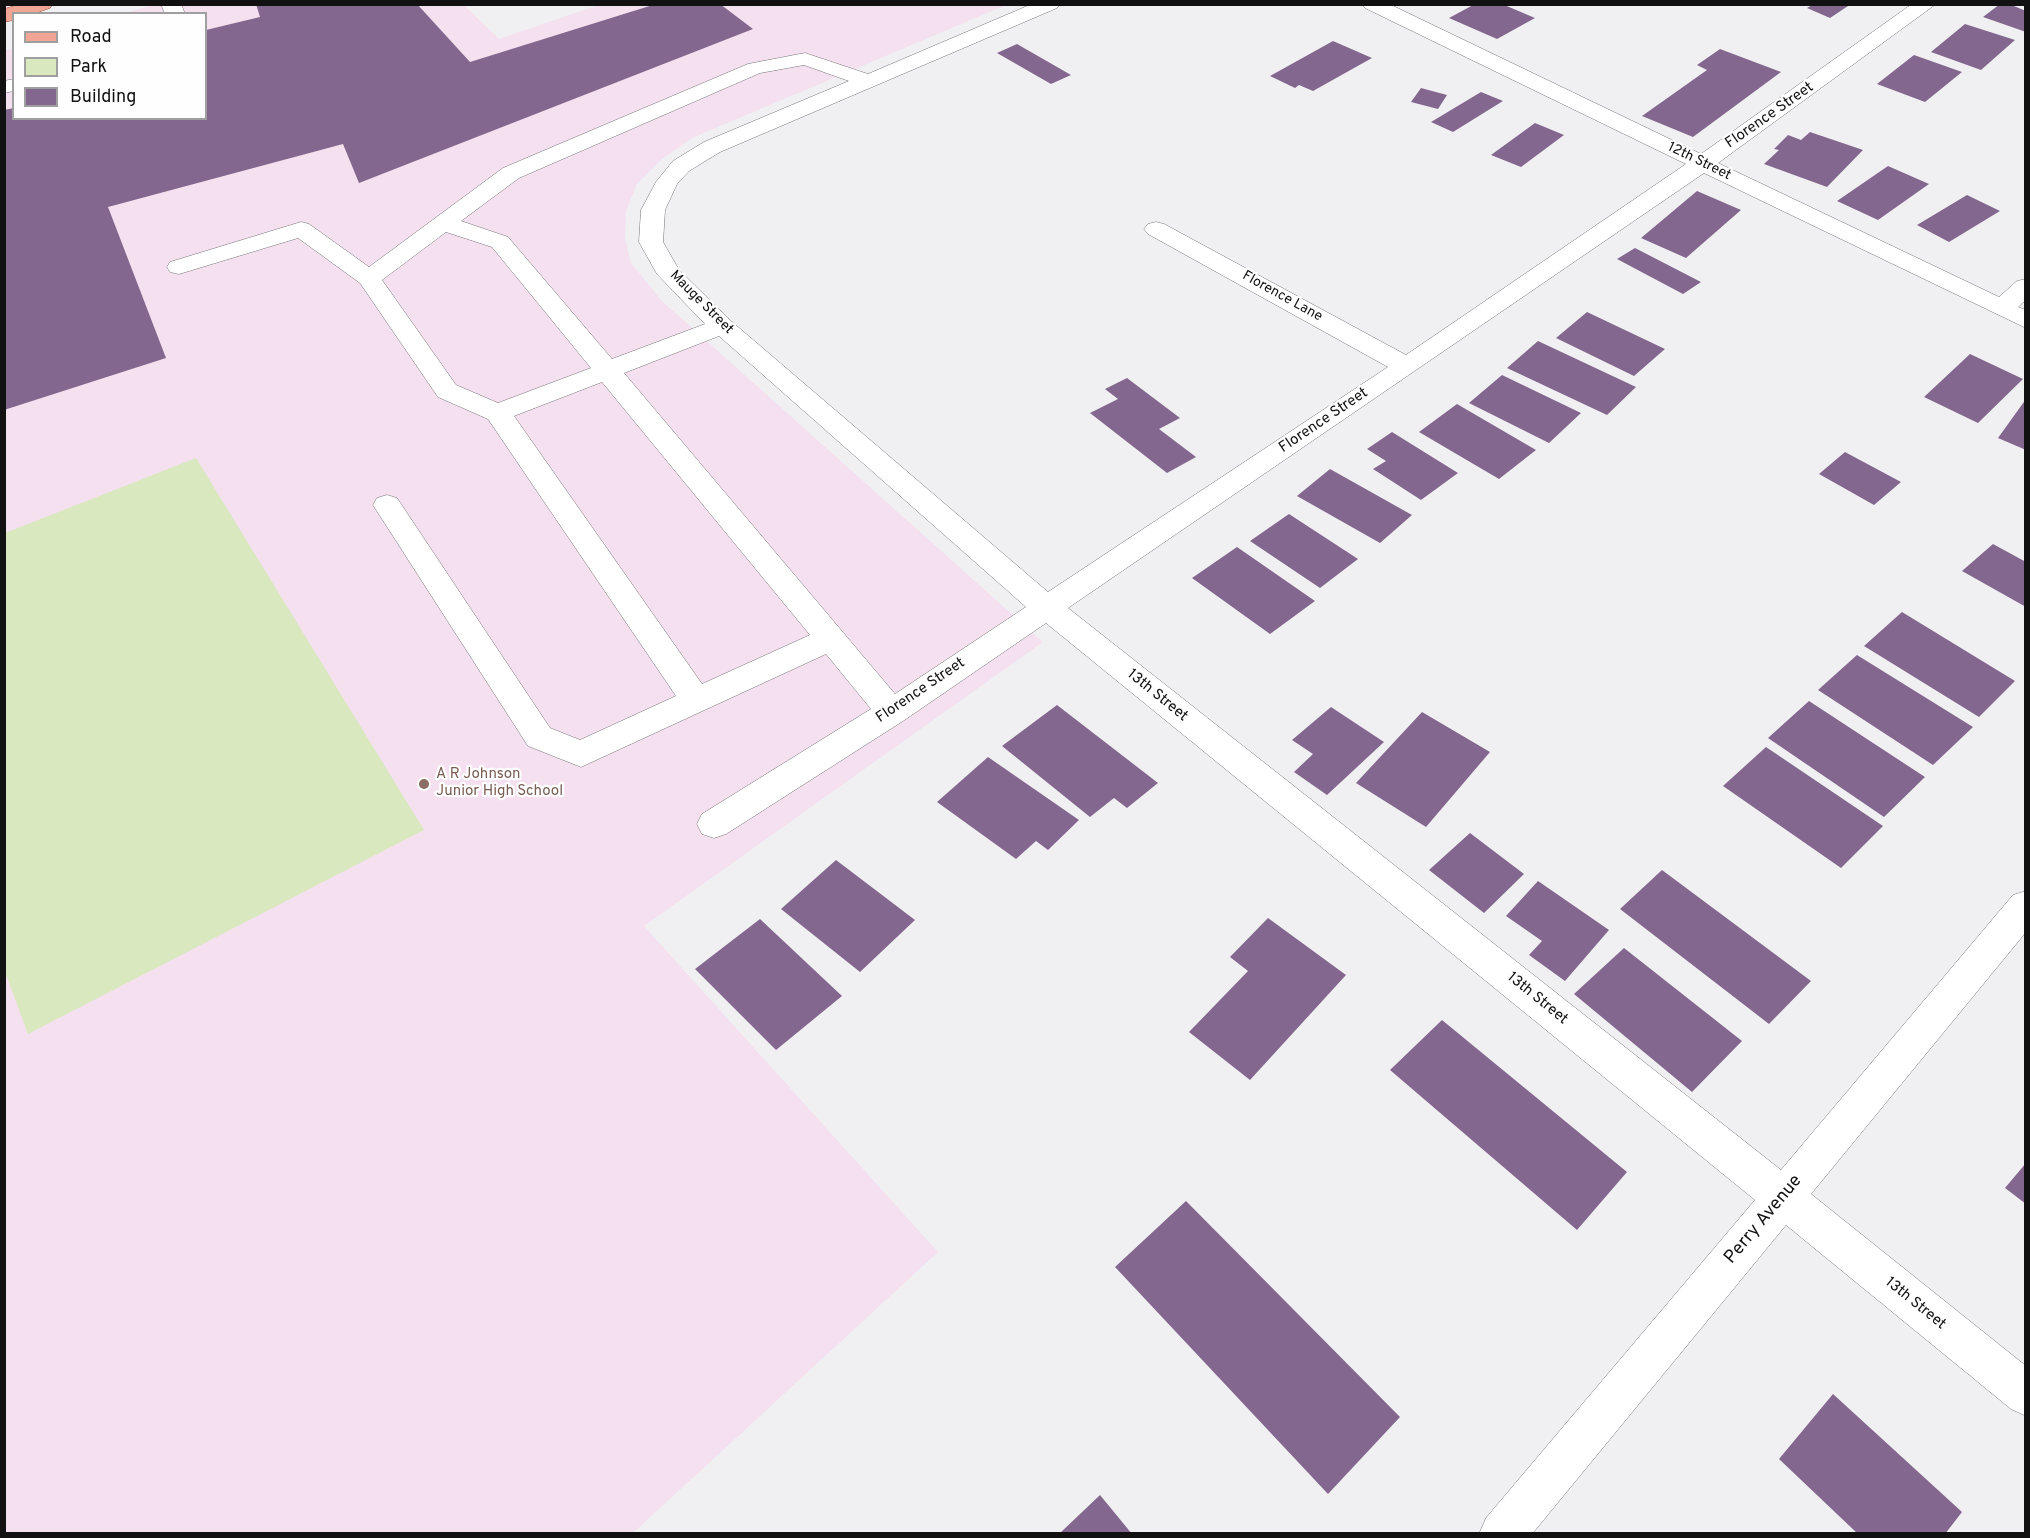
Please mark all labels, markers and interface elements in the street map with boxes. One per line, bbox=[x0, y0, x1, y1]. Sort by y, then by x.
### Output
legend bbox=[12, 12, 207, 120]
text: Road bbox=[70, 26, 112, 49]
text: Park bbox=[70, 56, 107, 79]
street label: Florence Street bbox=[1722, 79, 1818, 153]
text: Building bbox=[70, 86, 136, 109]
street label: 12th Street bbox=[1665, 139, 1733, 185]
street label: Mauge Street bbox=[666, 268, 736, 338]
street label: Florence Lane bbox=[1239, 268, 1325, 326]
street label: Florence Street bbox=[1276, 385, 1372, 457]
street label: Florence Street bbox=[873, 655, 969, 727]
street label: 13th Street bbox=[1123, 666, 1191, 726]
place label: A R Johnson Junior High School bbox=[436, 766, 563, 801]
marker: A R Johnson Junior High School bbox=[417, 777, 431, 791]
street label: 13th Street bbox=[1503, 969, 1571, 1029]
street label: Perry Avenue bbox=[1721, 1171, 1807, 1269]
street label: 13th Street bbox=[1881, 1274, 1949, 1334]

